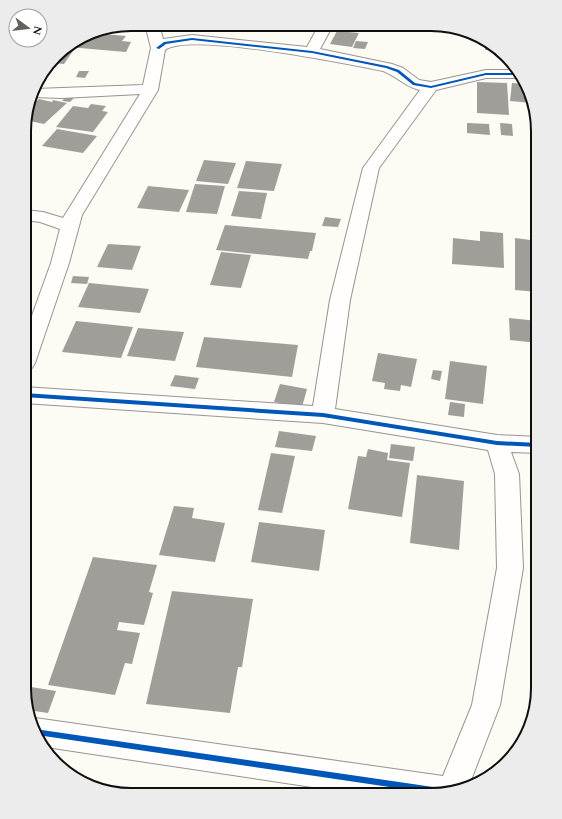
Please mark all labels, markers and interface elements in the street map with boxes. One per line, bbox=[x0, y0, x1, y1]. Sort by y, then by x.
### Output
north arrow bbox=[8, 8, 48, 48]
text: N bbox=[28, 24, 47, 37]

